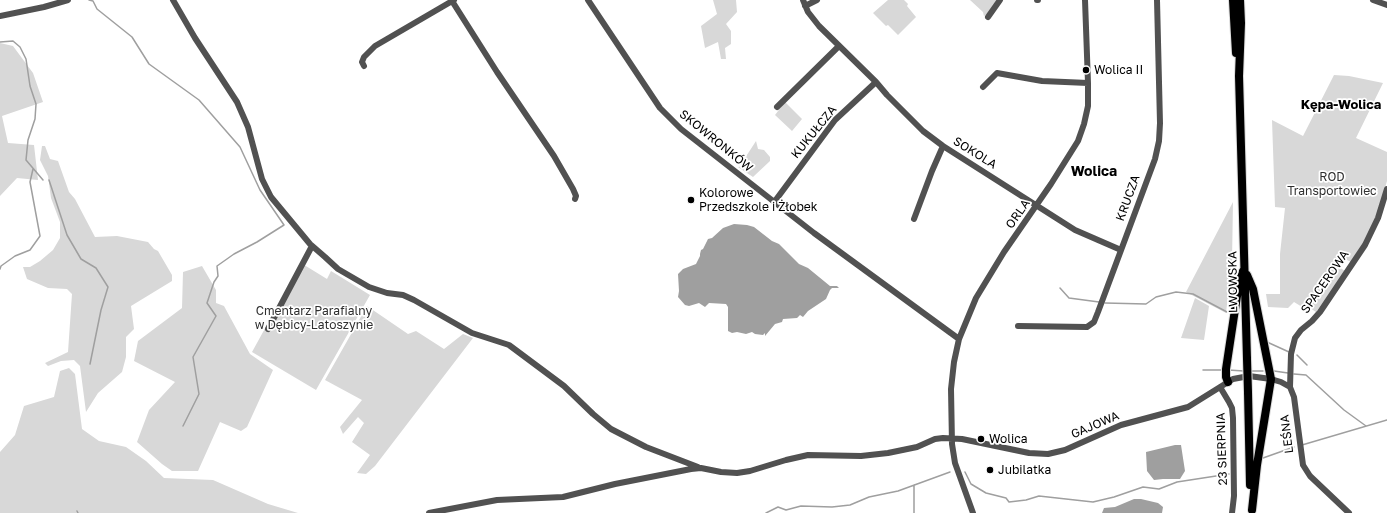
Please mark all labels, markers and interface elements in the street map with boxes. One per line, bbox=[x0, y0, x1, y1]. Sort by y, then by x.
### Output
place label: Wolica II bbox=[1094, 63, 1143, 77]
marker: Wolica II bbox=[1081, 65, 1091, 75]
district label: Kępa-Wolica bbox=[1301, 97, 1381, 113]
street label: KUKUŁCZA bbox=[788, 103, 840, 161]
street label: SKOWRONKÓW bbox=[676, 107, 756, 175]
street label: SOKOLA bbox=[951, 134, 999, 172]
district label: Wolica bbox=[1071, 164, 1117, 180]
park label: ROD Transportowiec bbox=[1287, 170, 1377, 198]
street label: KRUCZA bbox=[1113, 173, 1143, 223]
place label: Kolorowe Przedszkole i Żłobek bbox=[699, 186, 818, 214]
marker: Kolorowe Przedszkole i Żłobek bbox=[686, 195, 696, 205]
street label: ORLA bbox=[1003, 197, 1033, 231]
street label: SPACEROWA bbox=[1298, 248, 1352, 316]
street label: LWOWSKA bbox=[1225, 251, 1241, 313]
park label: Cmentarz Parafialny w Dębicy-Latoszynie bbox=[255, 304, 373, 332]
street label: GAJOWA bbox=[1069, 408, 1121, 442]
street label: 23 SIERPNIA bbox=[1214, 412, 1230, 486]
street label: LEŚNA bbox=[1277, 414, 1297, 454]
place label: Wolica bbox=[989, 432, 1028, 446]
marker: Wolica bbox=[976, 434, 986, 444]
place label: Jubilatka bbox=[998, 463, 1051, 477]
marker: Jubilatka bbox=[985, 465, 995, 475]

